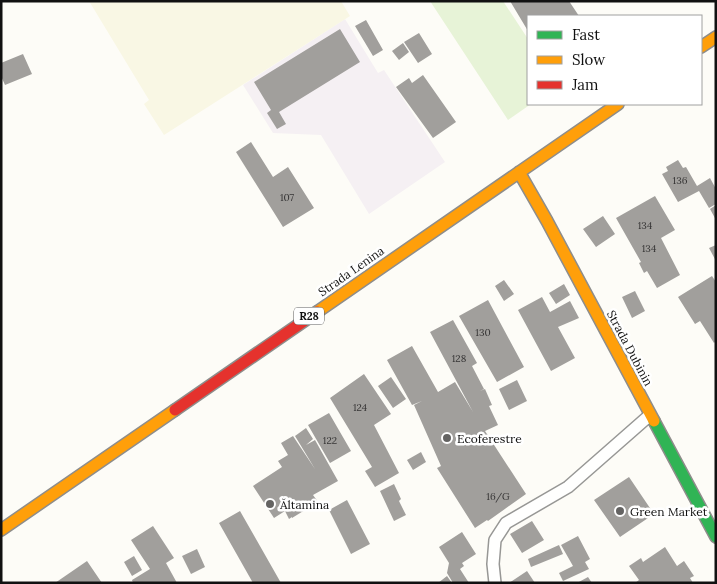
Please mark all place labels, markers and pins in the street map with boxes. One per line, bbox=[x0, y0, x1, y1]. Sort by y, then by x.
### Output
place label: Ecoferestre bbox=[457, 431, 522, 446]
marker: Ecoferestre bbox=[441, 432, 453, 444]
place label: Ăltamina bbox=[279, 497, 329, 512]
marker: Ăltamina bbox=[264, 498, 276, 510]
place label: Green Market bbox=[630, 504, 708, 519]
marker: Green Market bbox=[614, 505, 626, 517]

